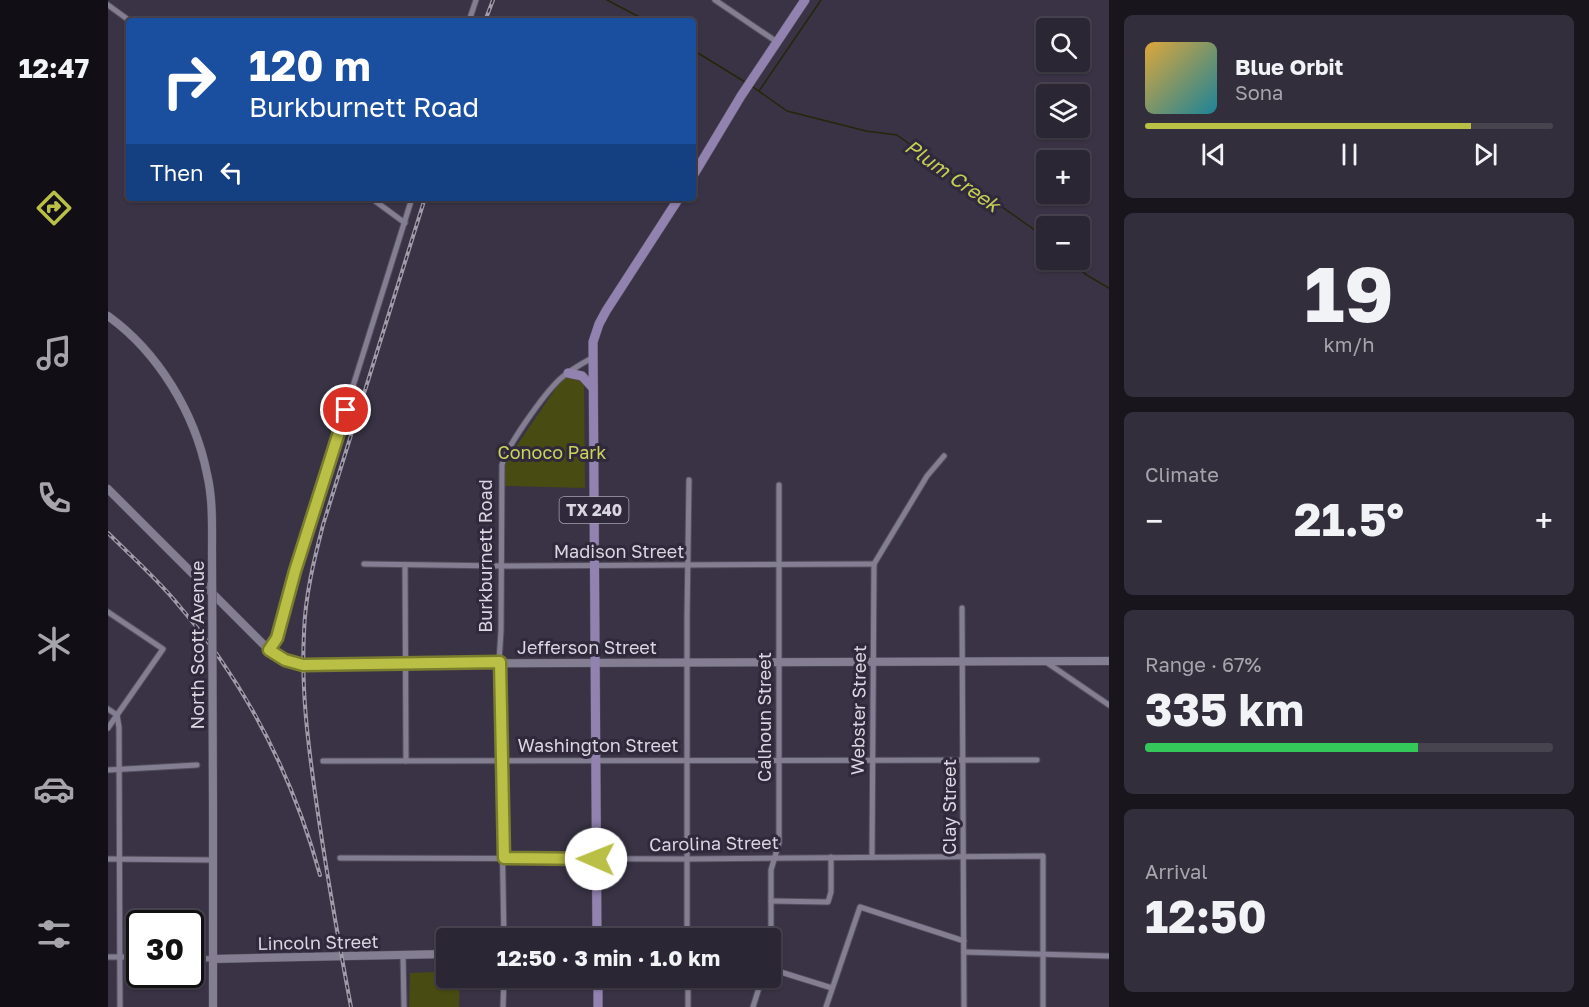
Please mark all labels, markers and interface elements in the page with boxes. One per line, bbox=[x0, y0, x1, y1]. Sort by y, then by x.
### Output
map controls bbox=[1036, 18, 1090, 270]
button: search bbox=[1036, 18, 1090, 72]
text: 120 m bbox=[249, 40, 371, 90]
icon: right bbox=[150, 42, 228, 120]
text: 12:47 bbox=[19, 52, 89, 84]
text: Blue Orbit bbox=[1235, 53, 1343, 80]
text: Sona bbox=[1235, 80, 1283, 104]
button: layers bbox=[1036, 84, 1090, 138]
text: Burkburnett Road bbox=[249, 91, 479, 123]
water label: Plum Creek bbox=[901, 134, 1007, 218]
icon: previous bbox=[1197, 138, 1230, 171]
icon: pause bbox=[1333, 138, 1366, 171]
icon: next bbox=[1469, 138, 1502, 171]
button: + bbox=[1036, 150, 1090, 204]
icon: left bbox=[215, 156, 248, 189]
text: Then bbox=[150, 159, 203, 186]
icon: directions bbox=[33, 187, 75, 229]
button: − bbox=[1036, 216, 1090, 270]
text: 19 bbox=[1304, 246, 1394, 339]
icon: music bbox=[33, 332, 75, 374]
text: km/h bbox=[1324, 332, 1374, 356]
pin bbox=[320, 384, 371, 435]
icon: arrive bbox=[329, 393, 362, 426]
park label: Conoco Park bbox=[498, 441, 607, 463]
text: Climate bbox=[1145, 462, 1219, 486]
icon: phone bbox=[33, 477, 75, 519]
street label: Burkburnett Road bbox=[474, 479, 496, 633]
text: 21.5° bbox=[1294, 492, 1404, 546]
road number: TX 240 bbox=[560, 497, 628, 523]
text: − bbox=[1145, 501, 1163, 540]
text: + bbox=[1535, 501, 1553, 540]
street label: Madison Street bbox=[554, 540, 684, 562]
street label: North Scott Avenue bbox=[186, 560, 208, 730]
icon: climate bbox=[33, 623, 75, 665]
street label: Jefferson Street bbox=[517, 636, 657, 658]
street label: Webster Street bbox=[846, 645, 870, 775]
street label: Calhoun Street bbox=[753, 652, 775, 782]
text: Range · 67% bbox=[1145, 652, 1261, 676]
text: 335 km bbox=[1145, 682, 1304, 736]
street label: Washington Street bbox=[517, 734, 679, 756]
street label: Clay Street bbox=[938, 759, 960, 855]
icon: car bbox=[33, 768, 75, 810]
position arrow bbox=[564, 827, 628, 891]
street label: Carolina Street bbox=[649, 831, 779, 855]
text: Arrival bbox=[1145, 859, 1208, 883]
text: 12:50 bbox=[1145, 889, 1267, 943]
speed limit sign: 30 bbox=[126, 910, 204, 988]
icon: filters bbox=[33, 913, 75, 955]
street label: Lincoln Street bbox=[257, 930, 379, 954]
text: 12:50 · 3 min · 1.0 km bbox=[497, 944, 720, 971]

